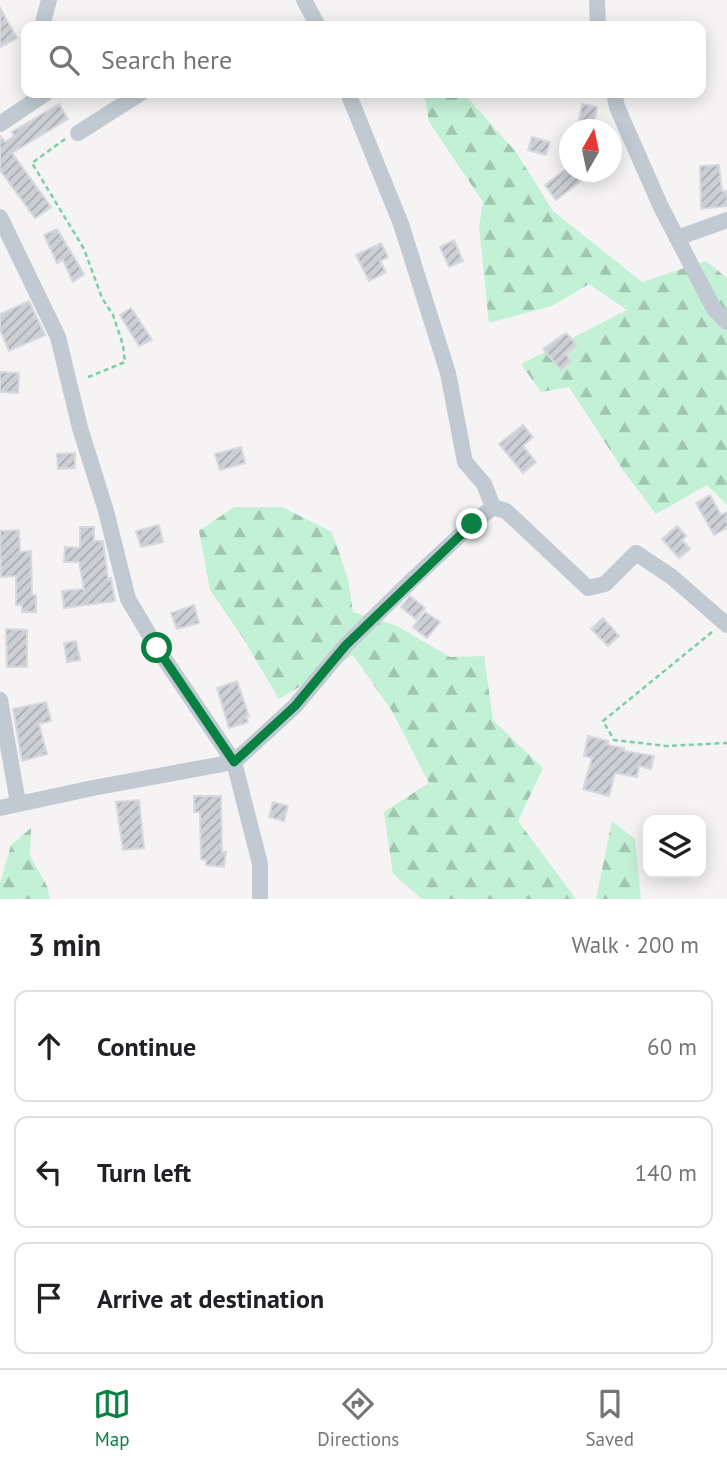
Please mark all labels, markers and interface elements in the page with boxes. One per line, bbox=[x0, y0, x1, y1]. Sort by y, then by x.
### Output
search box bbox=[21, 21, 706, 98]
icon: search bbox=[45, 41, 83, 79]
text: Search here bbox=[101, 43, 232, 76]
north arrow bbox=[559, 119, 622, 182]
route end bbox=[456, 508, 487, 539]
route start bbox=[141, 632, 172, 663]
map controls bbox=[643, 815, 706, 878]
button: layers bbox=[643, 815, 706, 878]
text: 3 min bbox=[28, 925, 101, 964]
text: Walk · 200 m bbox=[572, 930, 699, 959]
icon: ahead bbox=[30, 1027, 68, 1065]
text: Continue bbox=[97, 1030, 196, 1063]
text: 60 m bbox=[647, 1032, 697, 1061]
icon: left bbox=[30, 1153, 68, 1191]
text: Turn left bbox=[97, 1156, 191, 1189]
text: 140 m bbox=[635, 1158, 697, 1187]
icon: arrive bbox=[30, 1279, 68, 1317]
text: Arrive at destination bbox=[97, 1282, 324, 1315]
tab: Map bbox=[93, 1385, 131, 1451]
tab: Directions bbox=[317, 1385, 399, 1451]
tab: Saved bbox=[586, 1385, 634, 1451]

